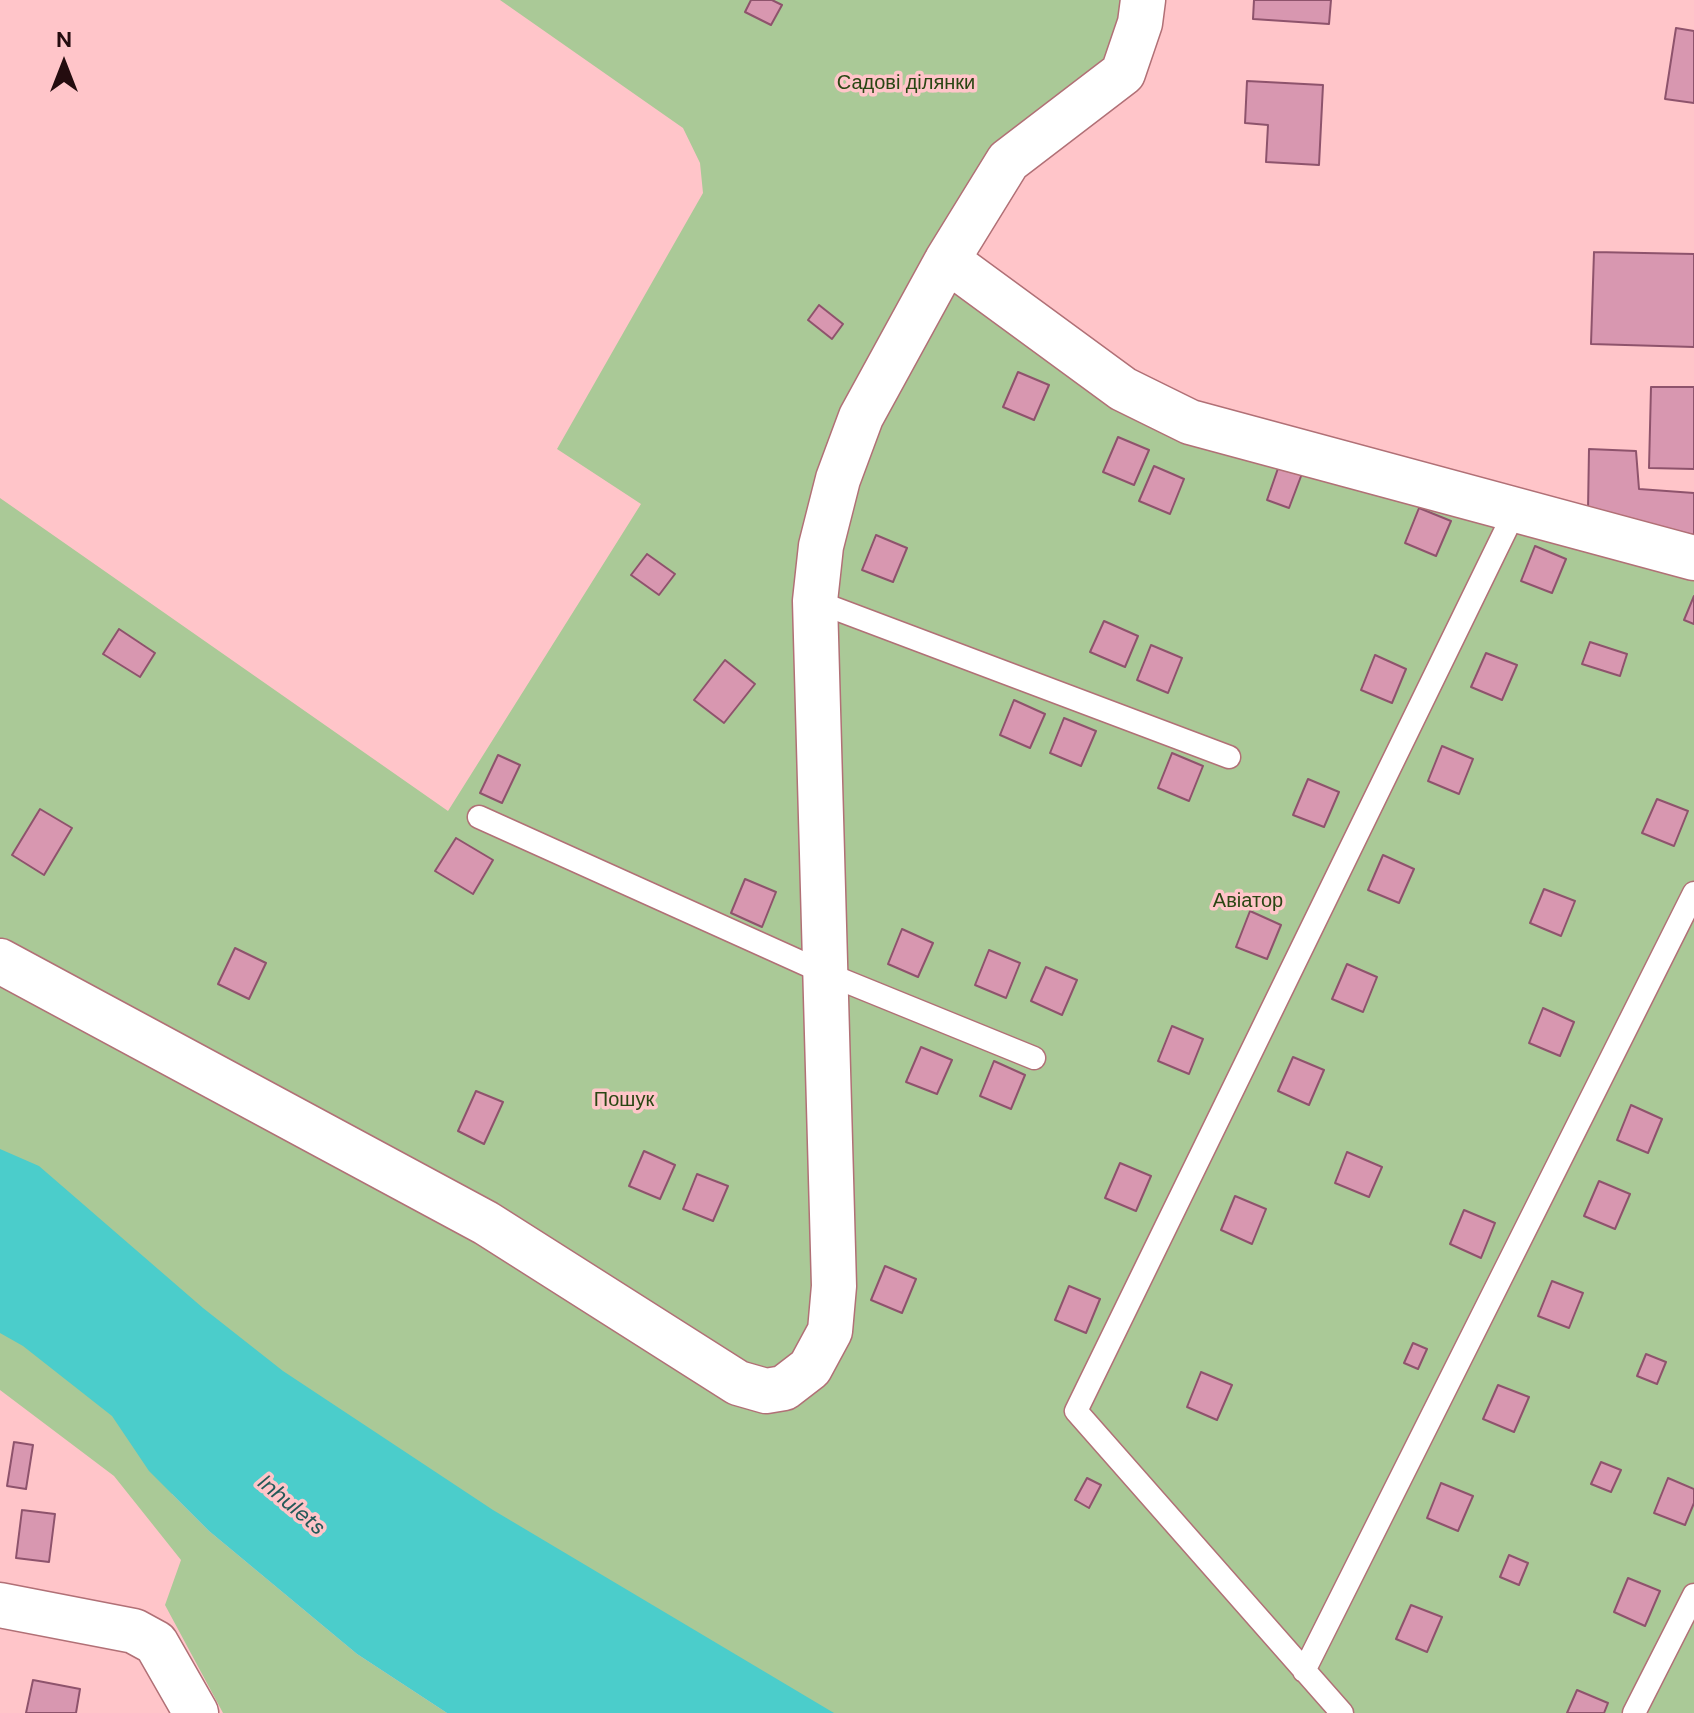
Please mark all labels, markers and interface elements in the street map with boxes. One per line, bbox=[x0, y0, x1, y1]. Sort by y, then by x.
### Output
north arrow bbox=[24, 24, 104, 104]
text: N bbox=[56, 25, 72, 54]
park label: Садові ділянки bbox=[837, 72, 975, 96]
park label: Авіатор bbox=[1213, 890, 1283, 914]
park label: Пошук bbox=[594, 1089, 654, 1113]
water label: Inhulets bbox=[252, 1470, 330, 1542]

